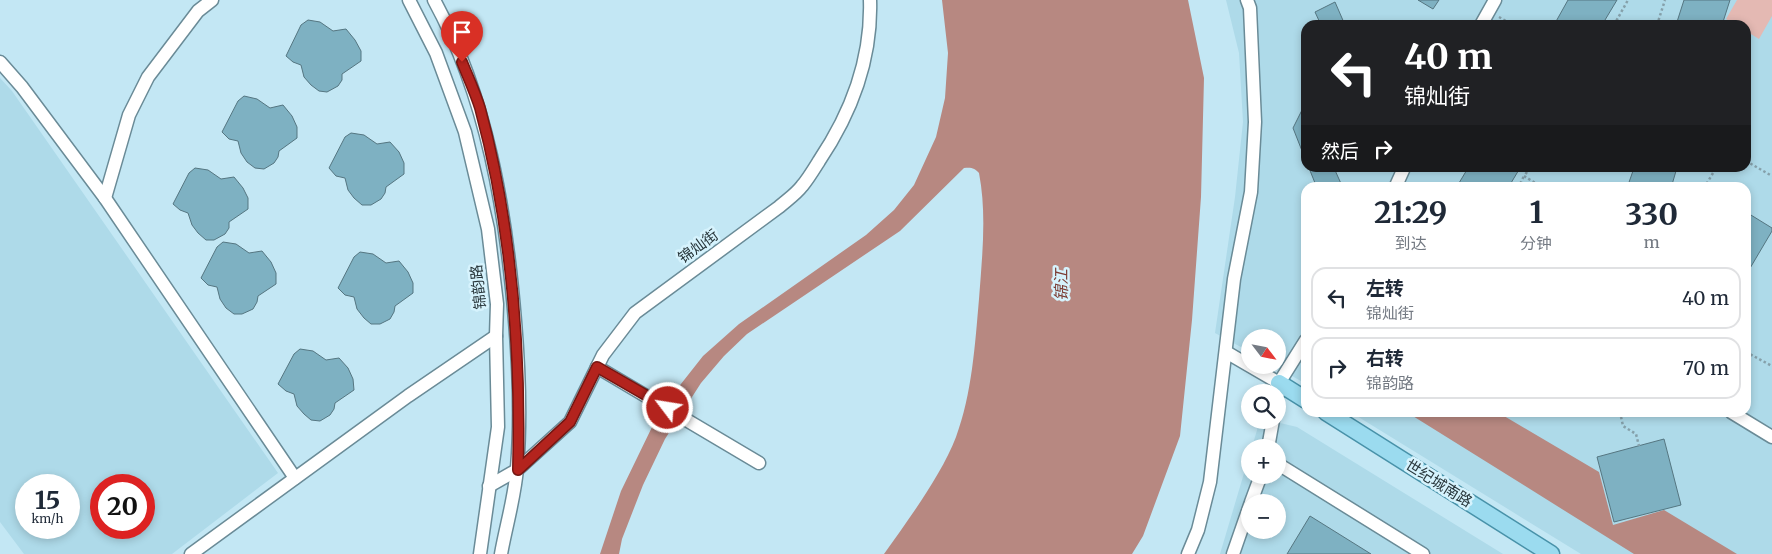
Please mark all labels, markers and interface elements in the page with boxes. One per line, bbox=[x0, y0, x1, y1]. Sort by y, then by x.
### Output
pin bbox=[441, 11, 483, 62]
icon: arrive bbox=[448, 18, 476, 46]
text: 40 m bbox=[1404, 35, 1492, 79]
icon: left bbox=[1321, 40, 1386, 105]
text: 锦灿街 bbox=[1404, 82, 1470, 110]
icon: right bbox=[1369, 135, 1397, 163]
text: 然后 bbox=[1321, 139, 1359, 163]
text: 21:29 bbox=[1374, 193, 1447, 231]
text: 1 bbox=[1529, 193, 1543, 231]
text: 330 bbox=[1625, 195, 1678, 233]
street label: 锦灿街 bbox=[674, 225, 722, 267]
text: m bbox=[1644, 232, 1660, 252]
text: 到达 bbox=[1395, 233, 1427, 253]
text: 分钟 bbox=[1520, 233, 1552, 253]
street label: 锦韵路 bbox=[466, 264, 490, 310]
water label: 锦江 bbox=[1051, 267, 1071, 301]
text: 左转 bbox=[1366, 276, 1404, 300]
icon: left bbox=[1323, 284, 1351, 312]
text: 40 m bbox=[1682, 286, 1729, 310]
text: 锦灿街 bbox=[1366, 303, 1414, 323]
north arrow bbox=[1241, 329, 1286, 374]
map controls bbox=[1241, 329, 1286, 539]
text: 右转 bbox=[1366, 346, 1404, 370]
icon: right bbox=[1323, 354, 1351, 382]
text: 70 m bbox=[1683, 356, 1729, 380]
text: 锦韵路 bbox=[1366, 373, 1414, 393]
position arrow bbox=[641, 381, 693, 433]
button: search bbox=[1241, 384, 1286, 429]
button: + bbox=[1241, 439, 1286, 484]
street label: 世纪城南路 bbox=[1402, 455, 1476, 511]
speed limit sign: 20 bbox=[90, 474, 155, 539]
text: 15 bbox=[35, 484, 60, 516]
button: − bbox=[1241, 494, 1286, 539]
text: km/h bbox=[32, 511, 63, 526]

